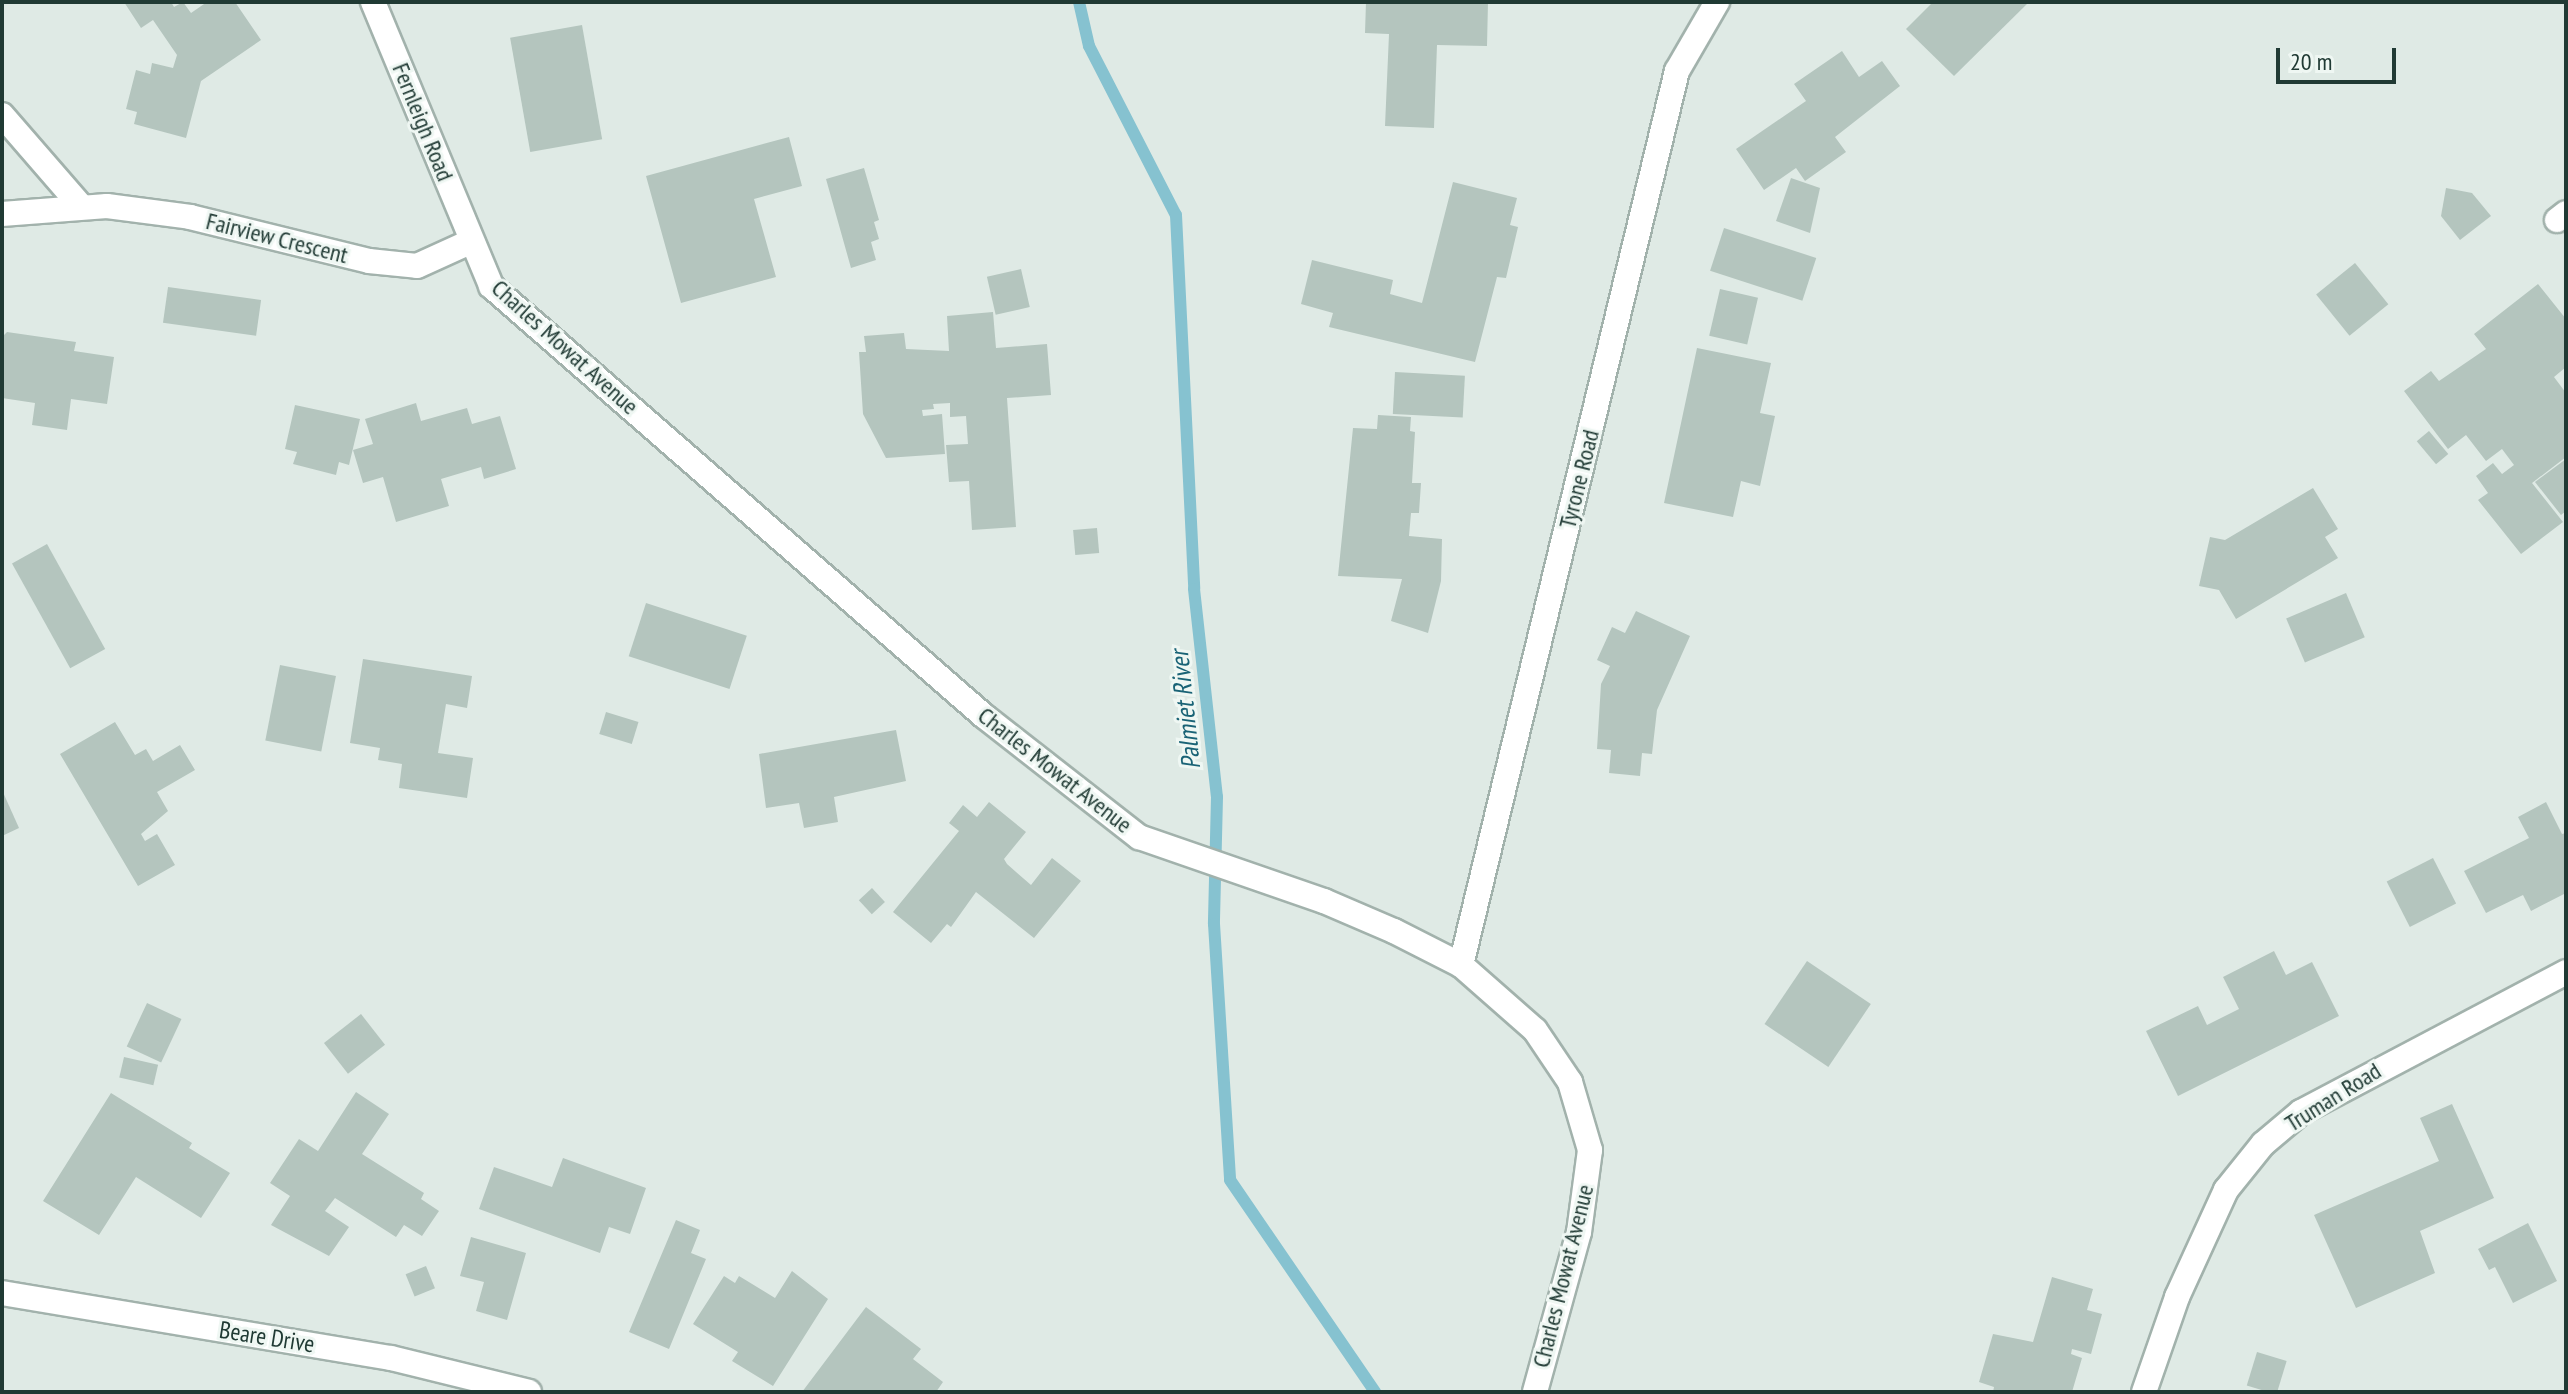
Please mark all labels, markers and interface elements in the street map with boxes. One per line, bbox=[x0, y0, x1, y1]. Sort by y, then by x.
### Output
scale bar bbox=[2280, 32, 2400, 82]
text: 20 m bbox=[2290, 46, 2332, 77]
street label: Fernleigh Road bbox=[386, 59, 460, 185]
street label: Fairview Crescent bbox=[203, 206, 351, 270]
street label: Charles Mowat Avenue bbox=[486, 273, 644, 421]
street label: Tyrone Road bbox=[1553, 427, 1605, 531]
water label: Palmiet River bbox=[1163, 649, 1207, 771]
street label: Charles Mowat Avenue bbox=[972, 701, 1138, 839]
street label: Truman Road bbox=[2280, 1056, 2386, 1138]
street label: Charles Mowat Avenue bbox=[1526, 1181, 1600, 1371]
street label: Beare Drive bbox=[217, 1315, 317, 1359]

